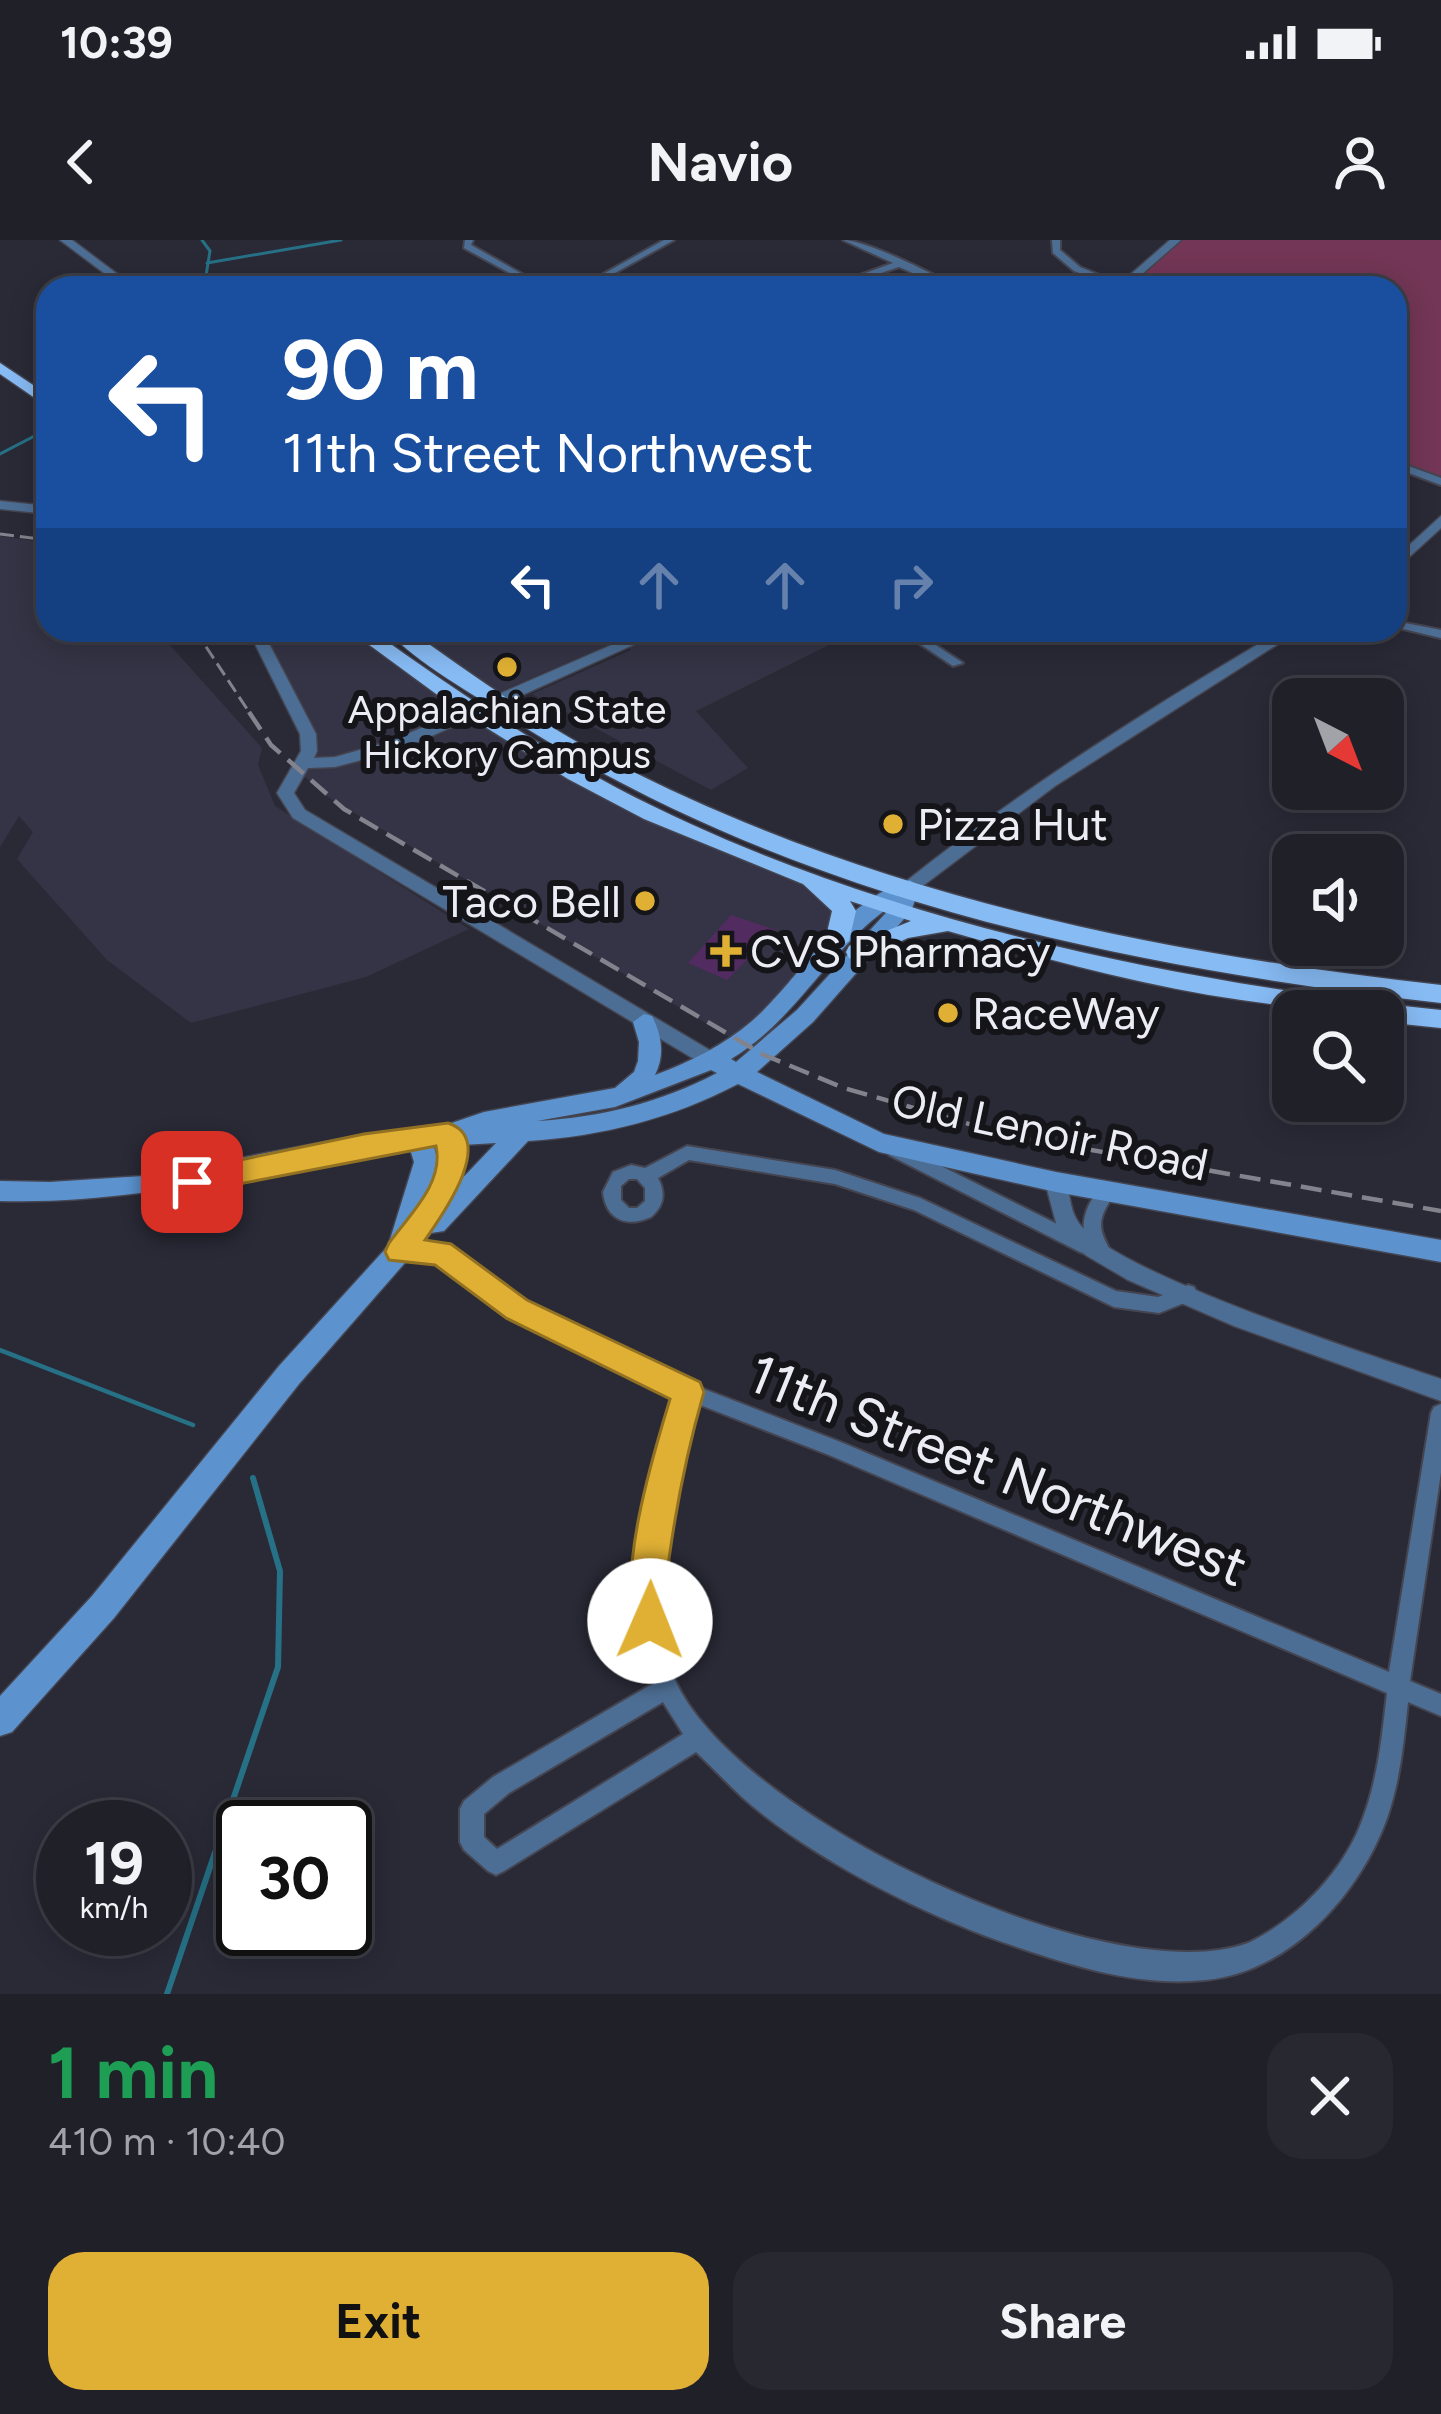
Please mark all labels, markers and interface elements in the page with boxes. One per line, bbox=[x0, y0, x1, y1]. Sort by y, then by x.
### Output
text: 10:39 bbox=[60, 15, 173, 69]
icon: back bbox=[48, 129, 114, 195]
icon: person bbox=[1327, 129, 1393, 195]
text: Navio bbox=[648, 130, 793, 195]
text: 90 m bbox=[282, 319, 478, 420]
icon: left bbox=[84, 324, 240, 480]
text: 11th Street Northwest bbox=[282, 421, 813, 486]
icon: left bbox=[500, 552, 566, 618]
icon: ahead bbox=[626, 552, 692, 618]
icon: ahead bbox=[752, 552, 818, 618]
icon: right bbox=[878, 552, 944, 618]
marker: Appalachian State Hickory Campus bbox=[494, 654, 520, 680]
north arrow bbox=[1272, 678, 1404, 810]
map controls bbox=[1272, 678, 1404, 1122]
place label: Appalachian State Hickory Campus bbox=[348, 686, 666, 778]
place label: Pizza Hut bbox=[917, 797, 1108, 851]
marker: Pizza Hut bbox=[880, 811, 906, 837]
button: sound bbox=[1272, 834, 1404, 966]
place label: Taco Bell bbox=[443, 874, 621, 928]
marker: Taco Bell bbox=[632, 888, 658, 914]
place label: CVS Pharmacy bbox=[750, 924, 1051, 978]
marker: CVS Pharmacy bbox=[713, 938, 739, 964]
place label: RaceWay bbox=[972, 986, 1160, 1040]
button: search bbox=[1272, 990, 1404, 1122]
marker: RaceWay bbox=[935, 1000, 961, 1026]
street label: Old Lenoir Road bbox=[887, 1072, 1213, 1192]
pin bbox=[141, 1131, 243, 1233]
icon: arrive bbox=[159, 1149, 225, 1215]
street label: 11th Street Northwest bbox=[739, 1341, 1256, 1600]
position arrow bbox=[587, 1558, 713, 1684]
speed limit sign: 30 bbox=[216, 1800, 372, 1956]
text: 19 bbox=[84, 1827, 144, 1899]
text: km/h bbox=[80, 1889, 148, 1926]
text: 1 min bbox=[48, 2030, 218, 2116]
button: close bbox=[1267, 2033, 1393, 2159]
text: 410 m · 10:40 bbox=[48, 2118, 286, 2165]
button: Exit bbox=[48, 2252, 709, 2390]
button: Share bbox=[733, 2252, 1393, 2390]

